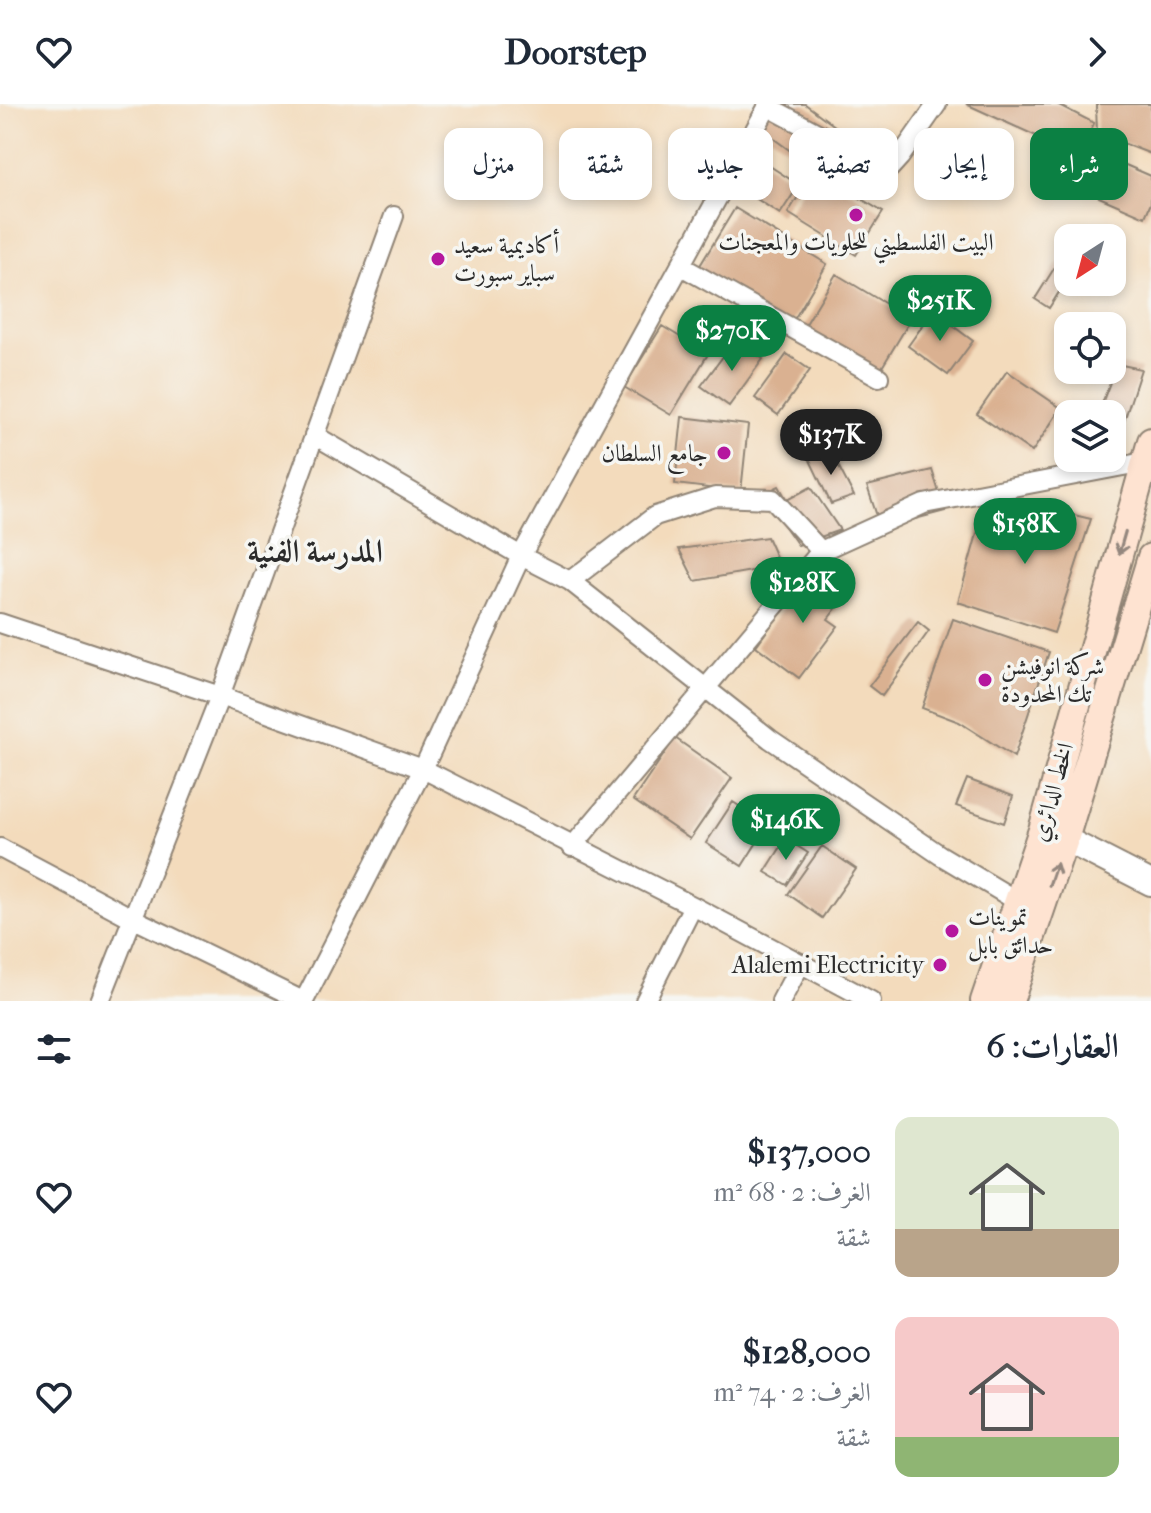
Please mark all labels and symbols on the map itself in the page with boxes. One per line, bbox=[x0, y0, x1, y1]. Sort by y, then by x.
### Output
marker: البيت الفلسطيني للحلويات والمعجنات bbox=[847, 206, 865, 224]
north arrow bbox=[1054, 224, 1126, 296]
place label: أكاديمية سعيد سباير سبورت bbox=[454, 228, 560, 288]
place label: البيت الفلسطيني للحلويات والمعجنات bbox=[718, 228, 994, 264]
marker: أكاديمية سعيد سباير سبورت bbox=[429, 250, 447, 268]
pin: $251K bbox=[884, 275, 996, 343]
pin: $270K bbox=[676, 305, 788, 373]
pin: $137K bbox=[775, 409, 887, 477]
place label: جامع السلطان bbox=[601, 439, 708, 475]
marker: جامع السلطان bbox=[715, 444, 733, 462]
pin: $158K bbox=[969, 498, 1081, 566]
one-way arrow bbox=[1114, 530, 1129, 556]
district label: المدرسة الفنية bbox=[247, 533, 383, 570]
pin: $128K bbox=[747, 557, 859, 625]
place label: شركة انوفيشن تك المحدودة bbox=[1001, 651, 1104, 708]
marker: شركة انوفيشن تك المحدودة bbox=[976, 671, 994, 689]
street label: الخط الدائري bbox=[1025, 739, 1084, 846]
pin: $146K bbox=[730, 794, 842, 862]
one-way arrow bbox=[1047, 862, 1062, 887]
place label: تموينات حدائق بابل bbox=[968, 903, 1053, 962]
marker: تموينات حدائق بابل bbox=[943, 922, 961, 940]
place label: Alalemi Electricity bbox=[731, 951, 925, 979]
marker: Alalemi Electricity bbox=[931, 956, 949, 974]

